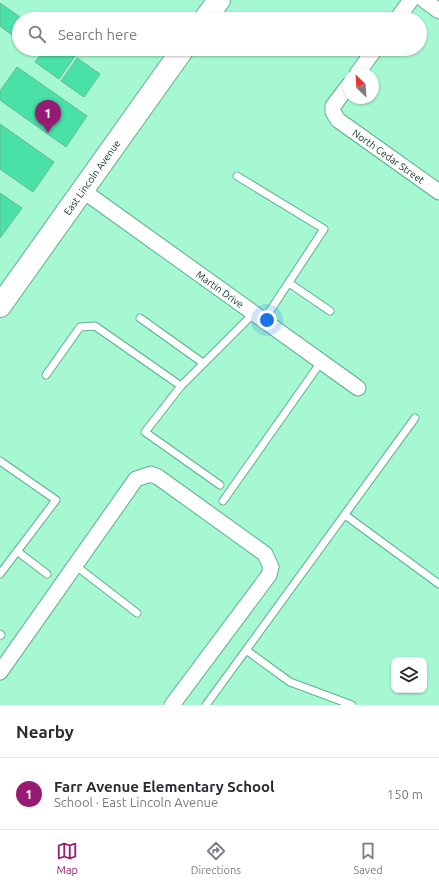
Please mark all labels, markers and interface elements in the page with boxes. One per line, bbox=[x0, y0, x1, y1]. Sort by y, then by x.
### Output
search box bbox=[12, 12, 427, 56]
icon: search bbox=[26, 23, 48, 45]
text: Search here bbox=[58, 26, 137, 43]
north arrow bbox=[343, 68, 379, 104]
pin: 1 bbox=[35, 100, 61, 133]
street label: North Cedar Street bbox=[350, 127, 426, 186]
street label: East Lincoln Avenue bbox=[62, 138, 122, 217]
street label: Martin Drive bbox=[194, 269, 246, 310]
your location bbox=[257, 310, 277, 330]
map controls bbox=[391, 657, 427, 693]
button: layers bbox=[391, 657, 427, 693]
text: Nearby bbox=[16, 722, 74, 741]
text: Farr Avenue Elementary School bbox=[54, 778, 275, 795]
text: 1 bbox=[25, 787, 33, 801]
text: 150 m bbox=[387, 787, 423, 801]
text: School · East Lincoln Avenue bbox=[54, 795, 218, 809]
tab: Map bbox=[56, 840, 78, 876]
tab: Directions bbox=[191, 840, 241, 876]
tab: Saved bbox=[353, 840, 383, 876]

